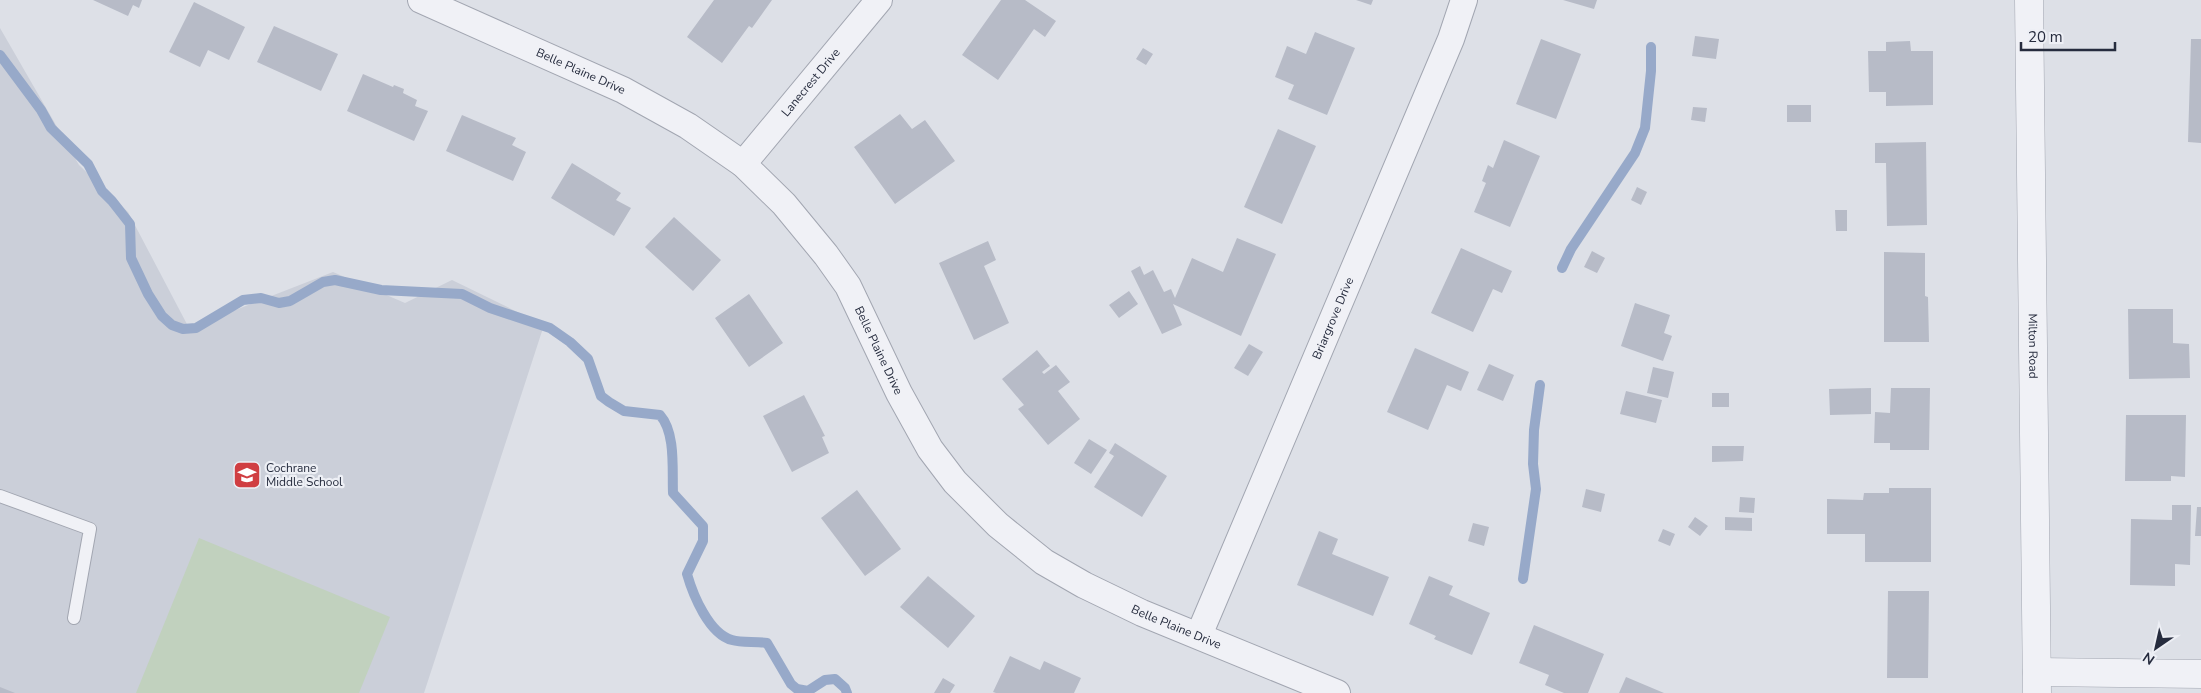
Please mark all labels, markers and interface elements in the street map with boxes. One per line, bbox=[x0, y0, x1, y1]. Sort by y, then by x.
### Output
scale bar bbox=[2021, 20, 2115, 52]
text: 20 m bbox=[2028, 27, 2063, 47]
street label: Belle Plaine Drive bbox=[534, 44, 628, 98]
street label: Lanecrest Drive bbox=[778, 45, 844, 120]
street label: Briargrove Drive bbox=[1309, 275, 1357, 362]
street label: Belle Plaine Drive bbox=[851, 304, 907, 397]
street label: Milton Road bbox=[2025, 313, 2041, 379]
school or university icon: Cochrane Middle School bbox=[232, 460, 262, 490]
place label: Cochrane Middle School bbox=[266, 460, 343, 490]
street label: Belle Plaine Drive bbox=[1129, 601, 1224, 653]
north arrow bbox=[2131, 623, 2181, 673]
text: N bbox=[2139, 648, 2159, 669]

